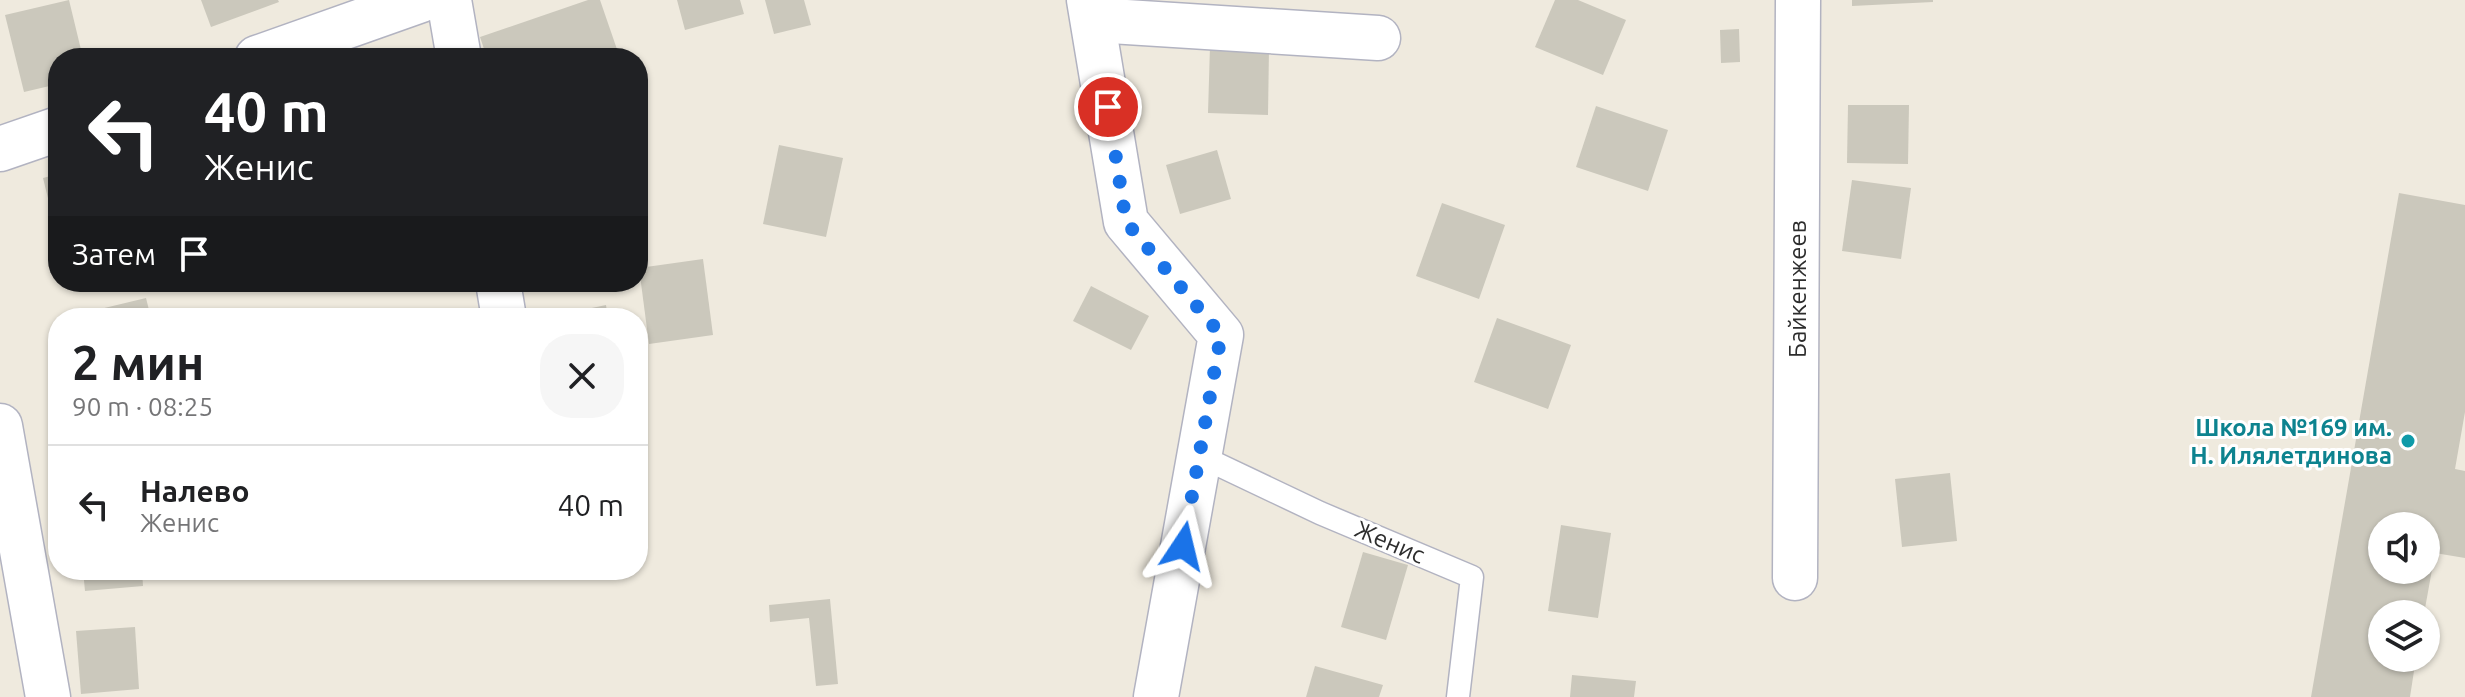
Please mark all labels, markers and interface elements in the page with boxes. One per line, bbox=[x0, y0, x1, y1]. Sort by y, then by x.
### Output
pin bbox=[1074, 73, 1142, 141]
icon: left bbox=[72, 80, 176, 184]
text: 40 m bbox=[204, 80, 329, 143]
icon: arrive bbox=[1086, 85, 1130, 129]
text: Женис bbox=[204, 146, 314, 187]
street label: Байкенжеев bbox=[1784, 220, 1811, 358]
icon: arrive bbox=[172, 232, 216, 276]
text: Затем bbox=[72, 237, 156, 271]
button: close bbox=[540, 334, 624, 418]
text: 2 мин bbox=[72, 335, 204, 389]
text: 90 m · 08:25 bbox=[72, 392, 213, 421]
place label: Школа №169 им. Н. Илялетдинова bbox=[2190, 414, 2392, 469]
marker: Школа №169 им. Н. Илялетдинова bbox=[2399, 432, 2417, 450]
text: Налево bbox=[140, 474, 250, 508]
icon: left bbox=[72, 483, 116, 527]
text: 40 m bbox=[557, 488, 624, 522]
position arrow bbox=[1141, 504, 1225, 588]
text: Женис bbox=[140, 508, 219, 537]
map controls bbox=[2368, 512, 2440, 672]
button: sound bbox=[2368, 512, 2440, 584]
street label: Женис bbox=[1351, 515, 1429, 569]
button: layers bbox=[2368, 600, 2440, 672]

